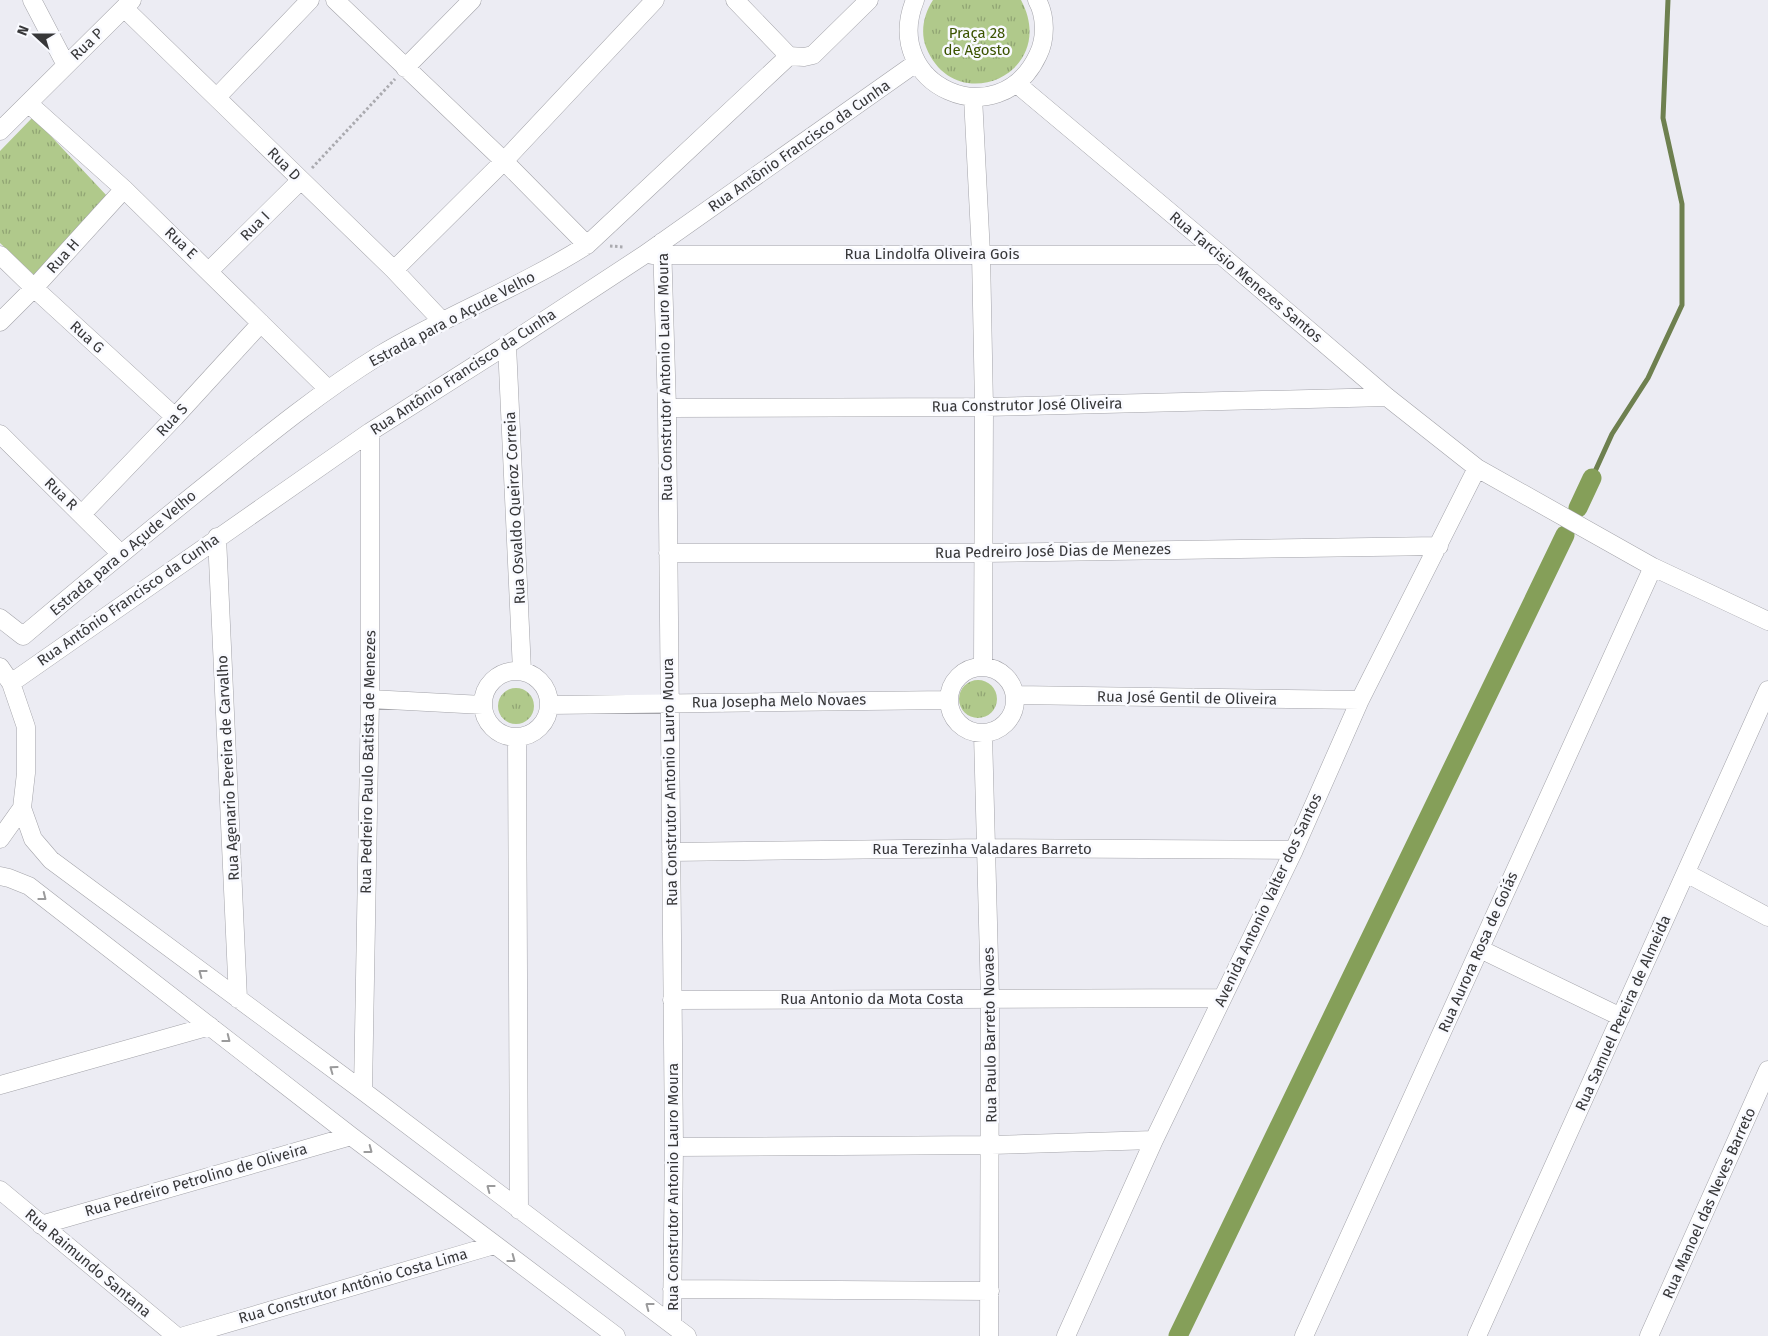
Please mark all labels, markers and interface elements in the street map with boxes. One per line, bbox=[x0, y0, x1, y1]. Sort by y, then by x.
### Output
north arrow bbox=[10, 10, 60, 60]
text: N bbox=[14, 23, 33, 38]
street label: Rua P bbox=[67, 24, 107, 64]
park label: Praça 28 de Agosto bbox=[944, 24, 1011, 59]
street label: Rua Antônio Francisco da Cunha bbox=[705, 76, 893, 216]
street label: Rua D bbox=[264, 144, 304, 184]
street label: Rua I bbox=[236, 207, 274, 245]
street label: Rua Tarcisio Menezes Santos bbox=[1166, 208, 1326, 346]
street label: Rua E bbox=[161, 223, 201, 263]
street label: Rua H bbox=[43, 235, 83, 277]
street label: Rua Lindolfa Oliveira Gois bbox=[845, 245, 1019, 263]
street label: Rua Construtor Antonio Lauro Moura bbox=[654, 253, 676, 501]
street label: Estrada para o Açude Velho bbox=[366, 268, 538, 370]
street label: Rua Antônio Francisco da Cunha bbox=[367, 305, 559, 439]
street label: Rua G bbox=[66, 317, 108, 357]
street label: Rua Construtor José Oliveira bbox=[931, 394, 1123, 416]
street label: Rua S bbox=[152, 400, 192, 440]
street label: Rua Osvaldo Queiroz Correia bbox=[501, 411, 529, 605]
street label: Rua R bbox=[41, 474, 81, 514]
street label: Estrada para o Açude Velho bbox=[46, 486, 200, 620]
street label: Rua Antônio Francisco da Cunha bbox=[34, 530, 222, 670]
street label: Rua Pedreiro José Dias de Menezes bbox=[935, 540, 1171, 562]
street label: Rua Pedreiro Paulo Batista de Menezes bbox=[357, 630, 379, 894]
street label: Rua Agenario Pereira de Carvalho bbox=[213, 655, 243, 881]
street label: Rua Construtor Antonio Lauro Moura bbox=[659, 658, 681, 906]
street label: Rua José Gentil de Oliveira bbox=[1097, 687, 1277, 709]
street label: Rua Josepha Melo Novaes bbox=[692, 690, 866, 712]
street label: Avenida Antonio Valter dos Santos bbox=[1211, 790, 1325, 1010]
street label: Rua Terezinha Valadares Barreto bbox=[872, 840, 1092, 858]
street label: Rua Aurora Rosa de Goiás bbox=[1434, 869, 1522, 1035]
one-way arrow bbox=[37, 891, 47, 900]
street label: Rua Samuel Pereira de Almeida bbox=[1572, 912, 1674, 1114]
street label: Rua Paulo Barreto Novaes bbox=[979, 947, 1001, 1123]
one-way arrow bbox=[199, 970, 208, 978]
street label: Rua Antonio da Mota Costa bbox=[780, 990, 964, 1008]
one-way arrow bbox=[221, 1033, 231, 1042]
street label: Rua Construtor Antonio Lauro Moura bbox=[664, 1063, 682, 1311]
one-way arrow bbox=[329, 1066, 339, 1075]
street label: Rua Manoel das Neves Barreto bbox=[1659, 1105, 1759, 1301]
street label: Rua Pedreiro Petrolino de Oliveira bbox=[83, 1140, 309, 1220]
one-way arrow bbox=[363, 1144, 372, 1152]
one-way arrow bbox=[487, 1185, 496, 1194]
street label: Rua Raimundo Santana bbox=[21, 1205, 155, 1321]
street label: Rua Construtor Antônio Costa Lima bbox=[236, 1245, 470, 1327]
one-way arrow bbox=[506, 1253, 515, 1261]
one-way arrow bbox=[645, 1303, 655, 1312]

